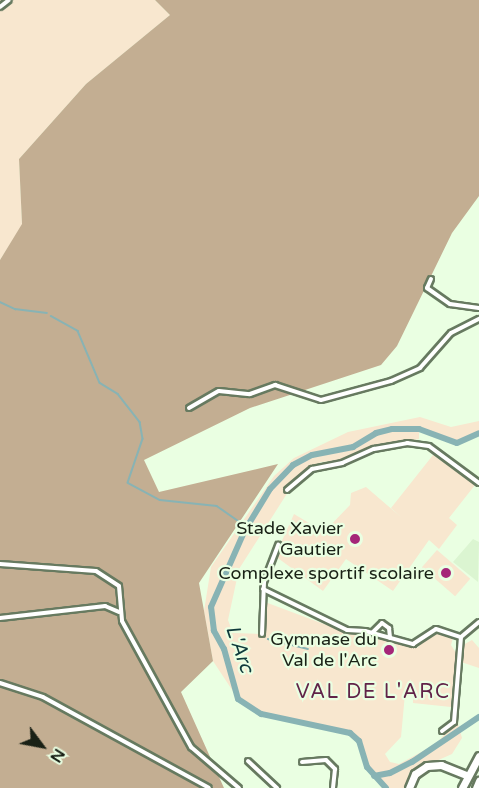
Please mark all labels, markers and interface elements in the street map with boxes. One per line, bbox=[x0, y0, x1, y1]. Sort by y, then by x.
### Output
place label: Stade Xavier Gautier bbox=[236, 518, 343, 560]
marker: Stade Xavier Gautier bbox=[348, 532, 362, 546]
place label: Complexe sportif scolaire bbox=[218, 562, 434, 584]
marker: Complexe sportif scolaire bbox=[439, 566, 453, 580]
water label: L'Arc bbox=[220, 622, 258, 676]
place label: Gymnase du Val de l'Arc bbox=[270, 629, 377, 672]
marker: Gymnase du Val de l'Arc bbox=[382, 643, 396, 657]
district label: VAL DE L'ARC bbox=[296, 680, 450, 704]
north arrow bbox=[12, 716, 72, 776]
text: N bbox=[45, 745, 69, 766]

